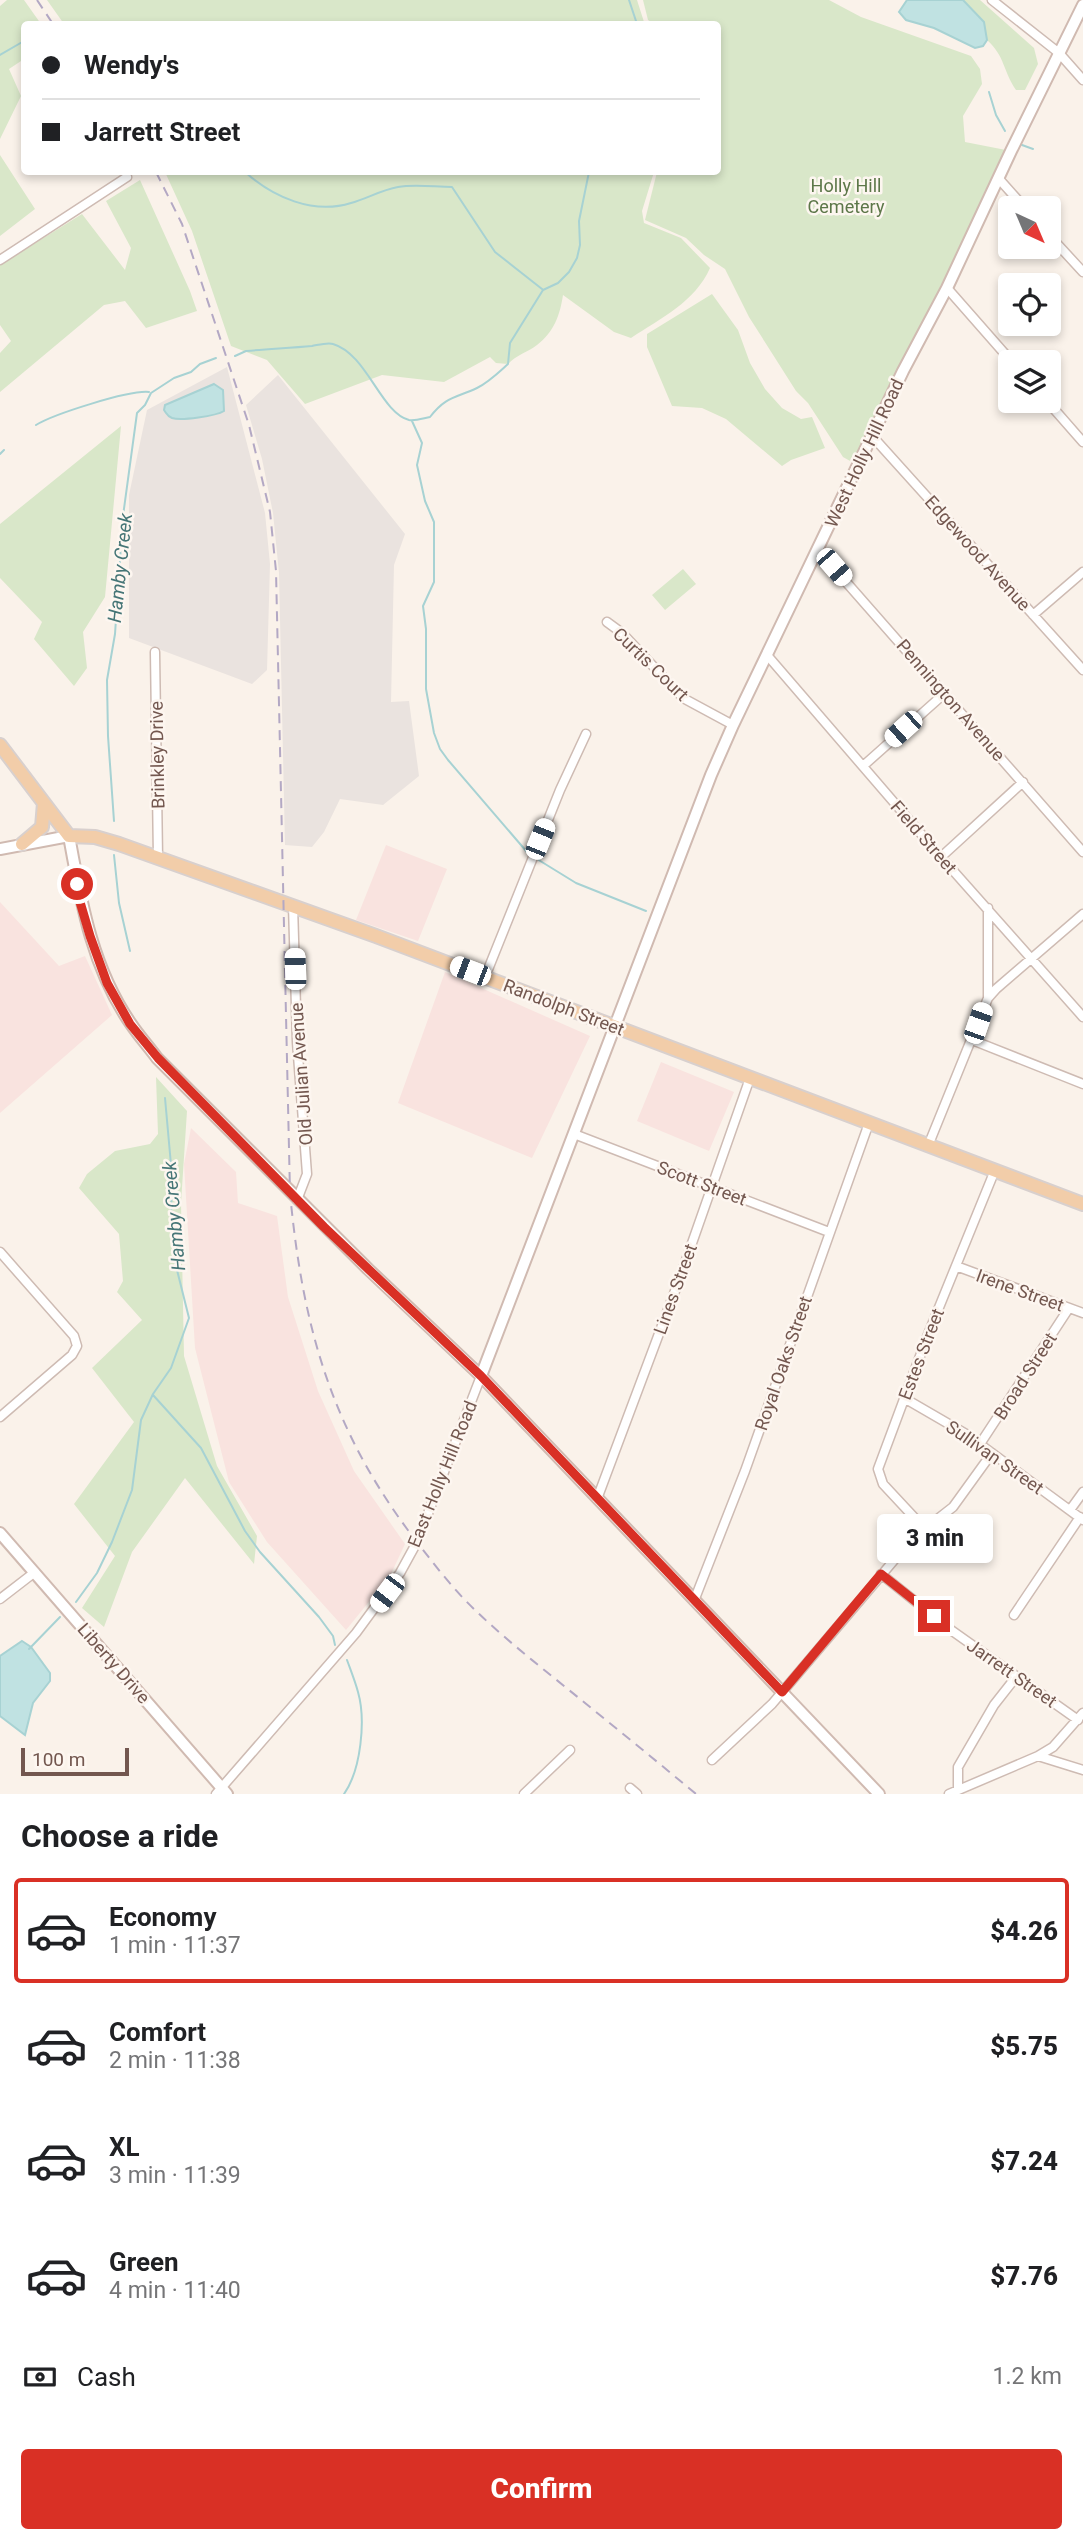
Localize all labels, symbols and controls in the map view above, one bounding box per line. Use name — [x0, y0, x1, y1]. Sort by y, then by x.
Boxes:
text: Wendy's — [84, 50, 179, 80]
text: Jarrett Street — [84, 117, 240, 147]
park label: Holly Hill Cemetery — [808, 175, 885, 217]
north arrow — [998, 196, 1060, 259]
map controls — [998, 196, 1061, 413]
button: locate — [998, 273, 1061, 336]
button: layers — [998, 350, 1061, 413]
street label: West Holly Hill Road — [820, 375, 908, 531]
street label: Edgewood Avenue — [921, 491, 1035, 615]
water label: Hamby Creek — [103, 511, 137, 624]
car — [813, 544, 856, 590]
street label: Curtis Court — [609, 623, 693, 705]
street label: Pennington Avenue — [892, 635, 1010, 765]
street label: Brinkley Drive — [146, 701, 168, 809]
car — [881, 707, 926, 751]
street label: Field Street — [886, 796, 962, 878]
car — [523, 816, 558, 862]
route start — [61, 868, 93, 900]
car — [284, 948, 307, 990]
car — [447, 954, 494, 988]
street label: Randolph Street — [501, 974, 627, 1040]
car — [962, 1000, 995, 1046]
street label: Old Julian Avenue — [286, 1002, 316, 1146]
street label: Scott Street — [654, 1156, 750, 1210]
water label: Hamby Creek — [158, 1160, 190, 1272]
street label: Lines Street — [649, 1241, 701, 1337]
street label: Irene Street — [973, 1264, 1067, 1316]
street label: Royal Oaks Street — [750, 1293, 816, 1433]
street label: Estes Street — [894, 1305, 948, 1403]
street label: Broad Street — [989, 1329, 1061, 1423]
street label: East Holly Hill Road — [403, 1398, 481, 1550]
street label: Sullivan Street — [942, 1416, 1048, 1498]
callout: 3 min — [876, 1514, 992, 1564]
text: 3 min — [906, 1525, 964, 1552]
car — [366, 1570, 409, 1616]
route end — [918, 1600, 950, 1632]
street label: Liberty Drive — [73, 1619, 155, 1707]
street label: Jarrett Street — [963, 1634, 1061, 1712]
scale bar — [21, 1745, 130, 1777]
text: 100 m — [32, 1748, 85, 1771]
text: Choose a ride — [21, 1817, 218, 1855]
icon: car — [25, 1899, 88, 1962]
text: Economy — [109, 1902, 216, 1932]
text: $4.26 — [990, 1916, 1058, 1946]
text: 1 min · 11:37 — [109, 1932, 241, 1959]
icon: car — [25, 2014, 88, 2077]
text: Comfort — [109, 2017, 206, 2047]
text: $5.75 — [990, 2031, 1058, 2061]
text: 2 min · 11:38 — [109, 2047, 241, 2074]
icon: car — [25, 2129, 88, 2192]
text: XL — [109, 2132, 140, 2162]
text: $7.24 — [990, 2146, 1058, 2176]
text: 3 min · 11:39 — [109, 2162, 241, 2189]
icon: car — [25, 2244, 88, 2307]
text: Green — [109, 2247, 179, 2277]
text: $7.76 — [990, 2261, 1058, 2291]
text: 4 min · 11:40 — [109, 2277, 241, 2304]
icon: cash — [21, 2358, 59, 2396]
text: Cash — [77, 2362, 136, 2392]
text: 1.2 km — [993, 2363, 1062, 2390]
button: Confirm — [21, 2449, 1062, 2529]

